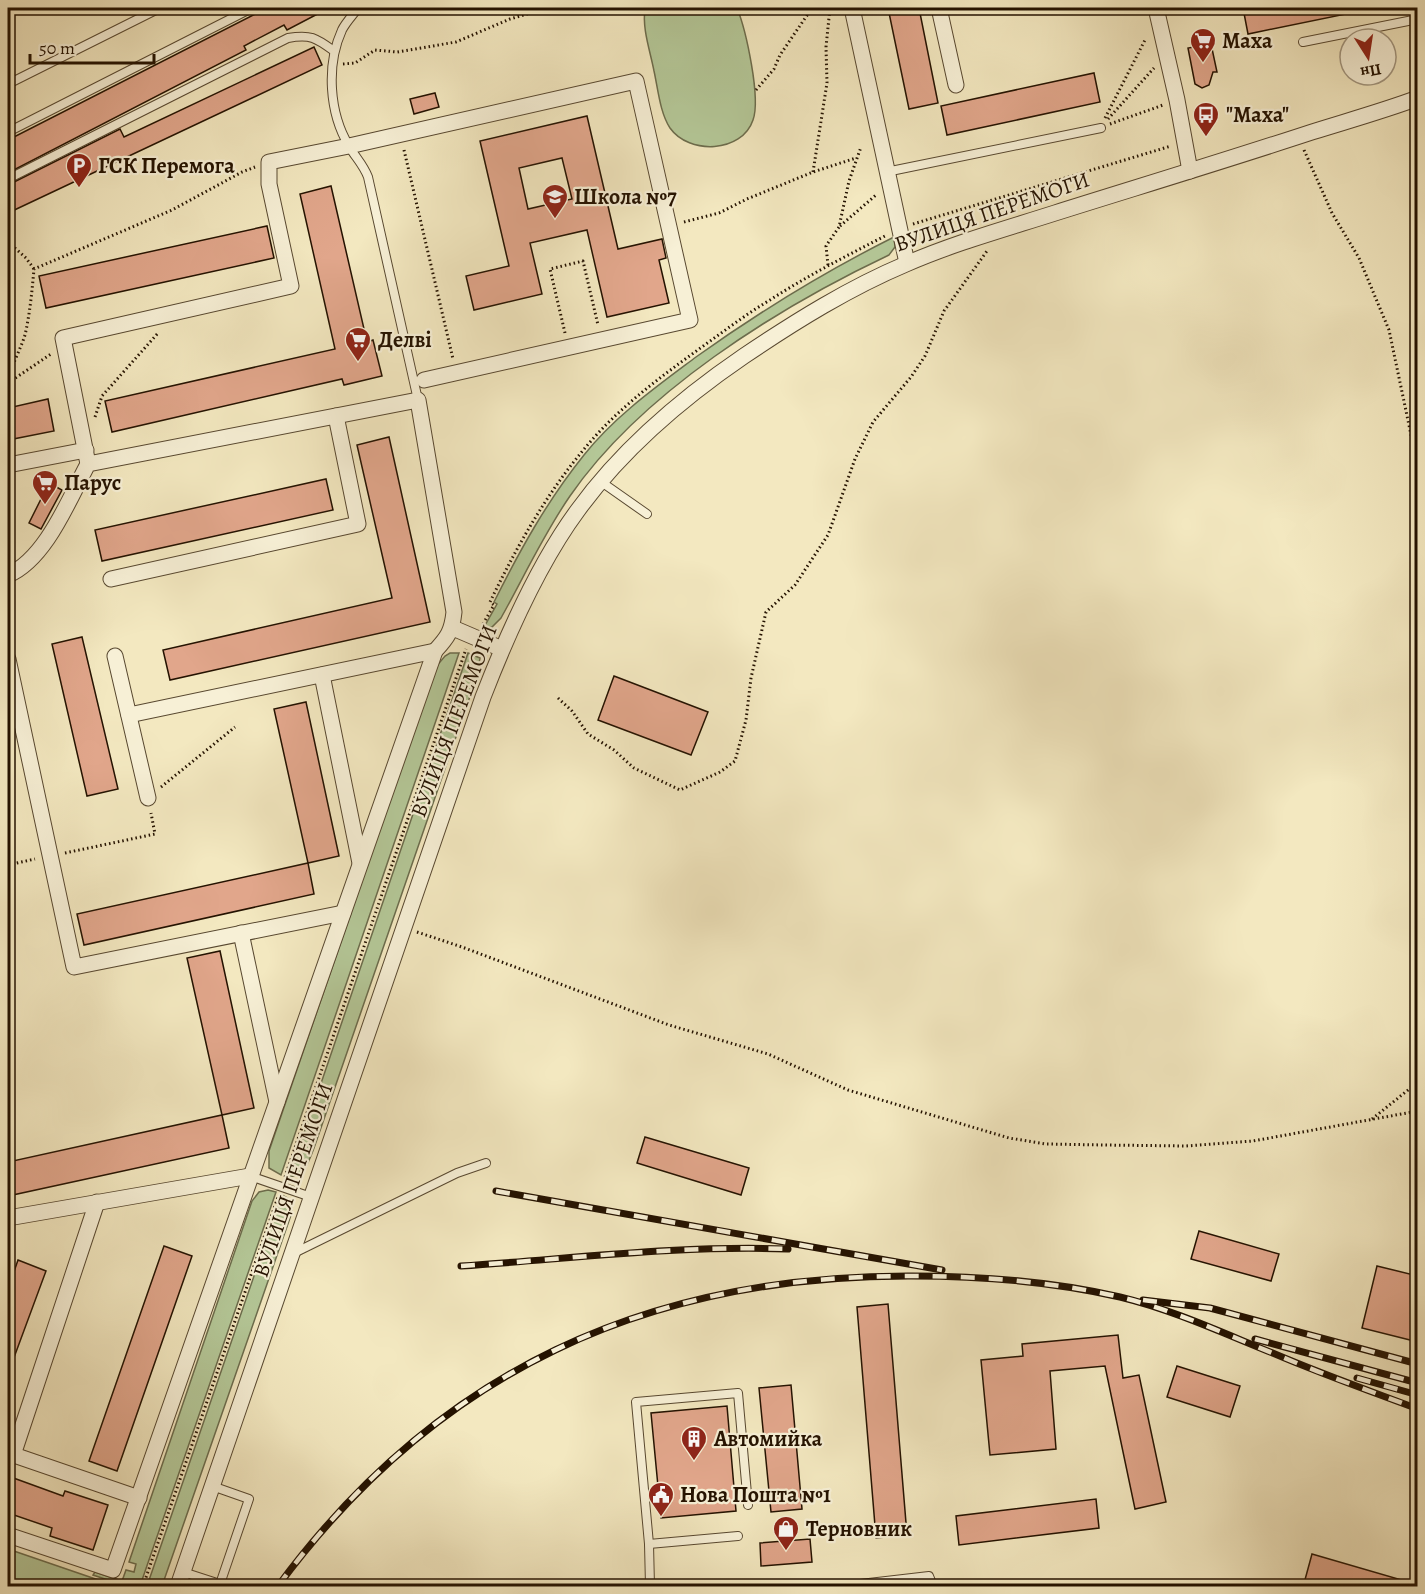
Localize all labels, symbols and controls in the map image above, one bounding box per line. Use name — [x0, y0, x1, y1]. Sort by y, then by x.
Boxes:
supermarket icon: Маха — [1188, 26, 1218, 64]
place label: Маха — [1222, 26, 1273, 56]
scale bar — [30, 27, 154, 65]
north arrow — [1338, 27, 1398, 87]
text: 50 m — [39, 36, 75, 60]
text: Пн — [1358, 58, 1383, 84]
bus stop icon: "Маха" — [1191, 100, 1221, 138]
place label: "Маха" — [1226, 100, 1289, 130]
parking icon: ГСК Перемога — [64, 151, 94, 189]
place label: ГСК Перемога — [98, 151, 235, 181]
street label: ВУЛИЦЯ ПЕРЕМОГИ — [891, 165, 1093, 259]
school or university icon: Школа №7 — [540, 182, 570, 220]
place label: Школа №7 — [574, 182, 677, 212]
supermarket icon: Делві — [343, 325, 373, 363]
place label: Делві — [378, 325, 432, 355]
supermarket icon: Парус — [30, 468, 60, 506]
place label: Парус — [64, 468, 121, 498]
street label: ВУЛИЦЯ ПЕРЕМОГИ — [403, 620, 505, 822]
street label: ВУЛИЦЯ ПЕРЕМОГИ — [246, 1079, 340, 1281]
building icon: Автомийка — [679, 1424, 709, 1462]
place label: Автомийка — [713, 1424, 823, 1454]
public building icon: Нова Пошта №1 — [646, 1480, 676, 1518]
place label: Нова Пошта №1 — [680, 1480, 831, 1510]
shop icon: Терновник — [771, 1514, 801, 1552]
place label: Терновник — [806, 1514, 912, 1544]

